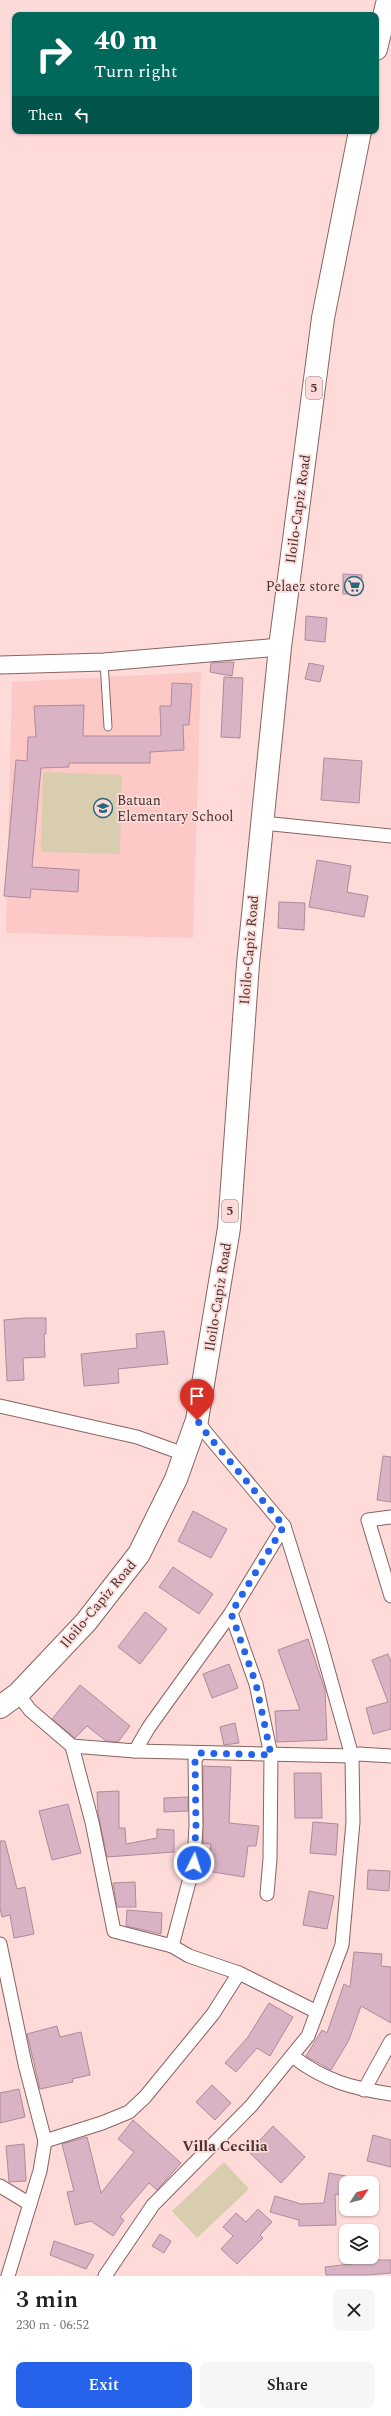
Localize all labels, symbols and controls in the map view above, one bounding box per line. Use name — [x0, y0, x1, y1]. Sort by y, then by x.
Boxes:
text: 40 m — [94, 19, 158, 62]
icon: right — [28, 28, 80, 80]
text: Turn right — [94, 58, 177, 85]
text: Then — [28, 104, 63, 127]
icon: left — [71, 104, 93, 126]
road number: 5 — [306, 377, 322, 399]
street label: Iloilo-Capiz Road — [280, 453, 316, 565]
supermarket icon: Pelaez store — [343, 575, 365, 597]
place label: Pelaez store — [266, 576, 340, 597]
place label: Batuan Elementary School — [117, 790, 233, 827]
school or university icon: Batuan Elementary School — [92, 797, 114, 819]
street label: Iloilo-Capiz Road — [234, 894, 264, 1006]
road number: 5 — [222, 1200, 238, 1222]
street label: Iloilo-Capiz Road — [199, 1241, 237, 1353]
pin — [180, 1379, 214, 1420]
icon: arrive — [186, 1385, 208, 1407]
street label: Iloilo-Capiz Road — [55, 1555, 141, 1653]
position arrow — [173, 1842, 215, 1884]
district label: Villa Cecilia — [182, 2135, 268, 2158]
north arrow — [339, 2176, 379, 2216]
map controls — [339, 2176, 379, 2264]
button: layers — [339, 2224, 379, 2264]
text: 3 min — [16, 2282, 78, 2318]
button: close — [333, 2289, 375, 2331]
text: 230 m · 06:52 — [16, 2315, 89, 2335]
button: Exit — [16, 2362, 192, 2408]
button: Share — [200, 2362, 375, 2408]

